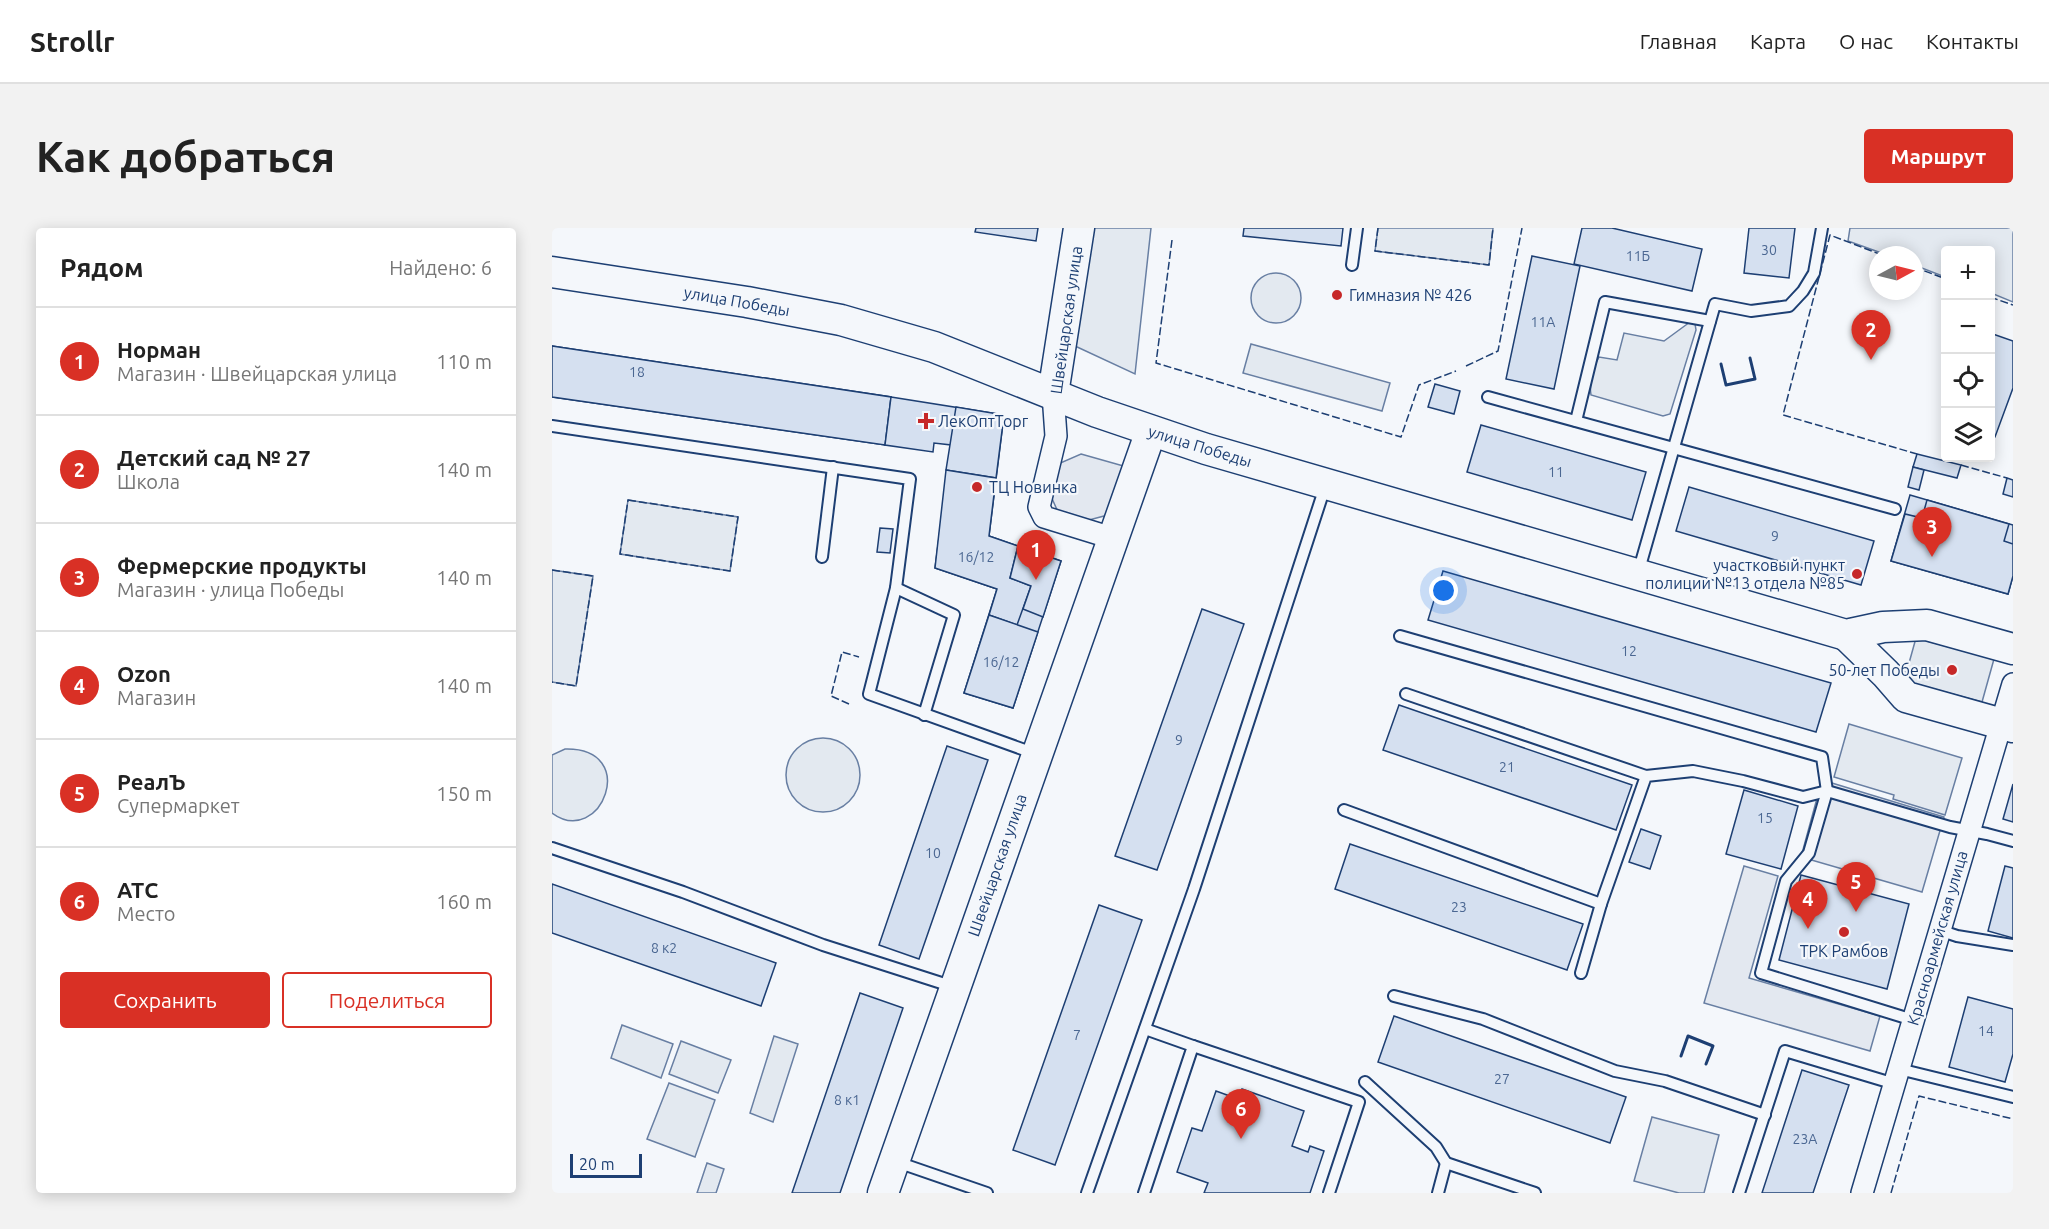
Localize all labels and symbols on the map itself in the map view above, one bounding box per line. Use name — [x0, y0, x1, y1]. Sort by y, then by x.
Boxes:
house number: 30 — [1761, 242, 1777, 258]
street label: Швейцарская улица — [1047, 245, 1085, 395]
north arrow — [1869, 246, 1923, 300]
house number: 11Б — [1626, 248, 1650, 264]
street label: улица Победы — [683, 283, 791, 319]
place label: Гимназия № 426 — [1349, 286, 1472, 304]
marker: Гимназия № 426 — [1330, 288, 1344, 302]
pin: 2 — [1852, 310, 1890, 360]
house number: 11А — [1531, 314, 1555, 330]
house number: 18 — [629, 364, 645, 380]
place label: ЛекОптТорг — [938, 412, 1029, 430]
marker: ЛекОптТорг — [919, 414, 933, 428]
street label: улица Победы — [1146, 422, 1254, 470]
house number: 11 — [1548, 464, 1564, 480]
place label: ТЦ Новинка — [989, 478, 1077, 496]
marker: ТЦ Новинка — [970, 480, 984, 494]
pin: 3 — [1912, 508, 1952, 557]
house number: 9 — [1771, 528, 1779, 544]
pin: 1 — [1016, 530, 1056, 580]
house number: 16/12 — [958, 549, 994, 565]
place label: участковый пункт полиции №13 отдела №85 — [1645, 556, 1845, 592]
marker: участковый пункт полиции №13 отдела №85 — [1850, 567, 1864, 581]
your location — [1429, 576, 1458, 605]
house number: 12 — [1621, 643, 1637, 659]
house number: 16/12 — [983, 654, 1019, 670]
place label: 50-лет Победы — [1828, 661, 1940, 679]
marker: 50-лет Победы — [1945, 663, 1959, 677]
house number: 9 — [1175, 732, 1183, 748]
house number: 21 — [1499, 759, 1515, 775]
street label: Швейцарская улица — [964, 791, 1030, 939]
house number: 15 — [1757, 810, 1773, 826]
house number: 10 — [925, 845, 941, 861]
street label: Красноармейская улица — [1903, 849, 1971, 1027]
pin: 5 — [1836, 862, 1876, 912]
pin: 4 — [1788, 880, 1828, 929]
house number: 23 — [1451, 899, 1467, 915]
marker: ТРК Рамбов — [1837, 925, 1851, 939]
house number: 8 к2 — [651, 940, 677, 956]
place label: ТРК Рамбов — [1800, 942, 1888, 960]
house number: 14 — [1978, 1023, 1994, 1039]
house number: 7 — [1073, 1027, 1081, 1043]
house number: 27 — [1494, 1071, 1510, 1087]
pin: 6 — [1222, 1090, 1260, 1139]
house number: 8 к1 — [834, 1092, 860, 1108]
house number: 23А — [1793, 1131, 1817, 1147]
scale bar — [570, 1151, 642, 1178]

